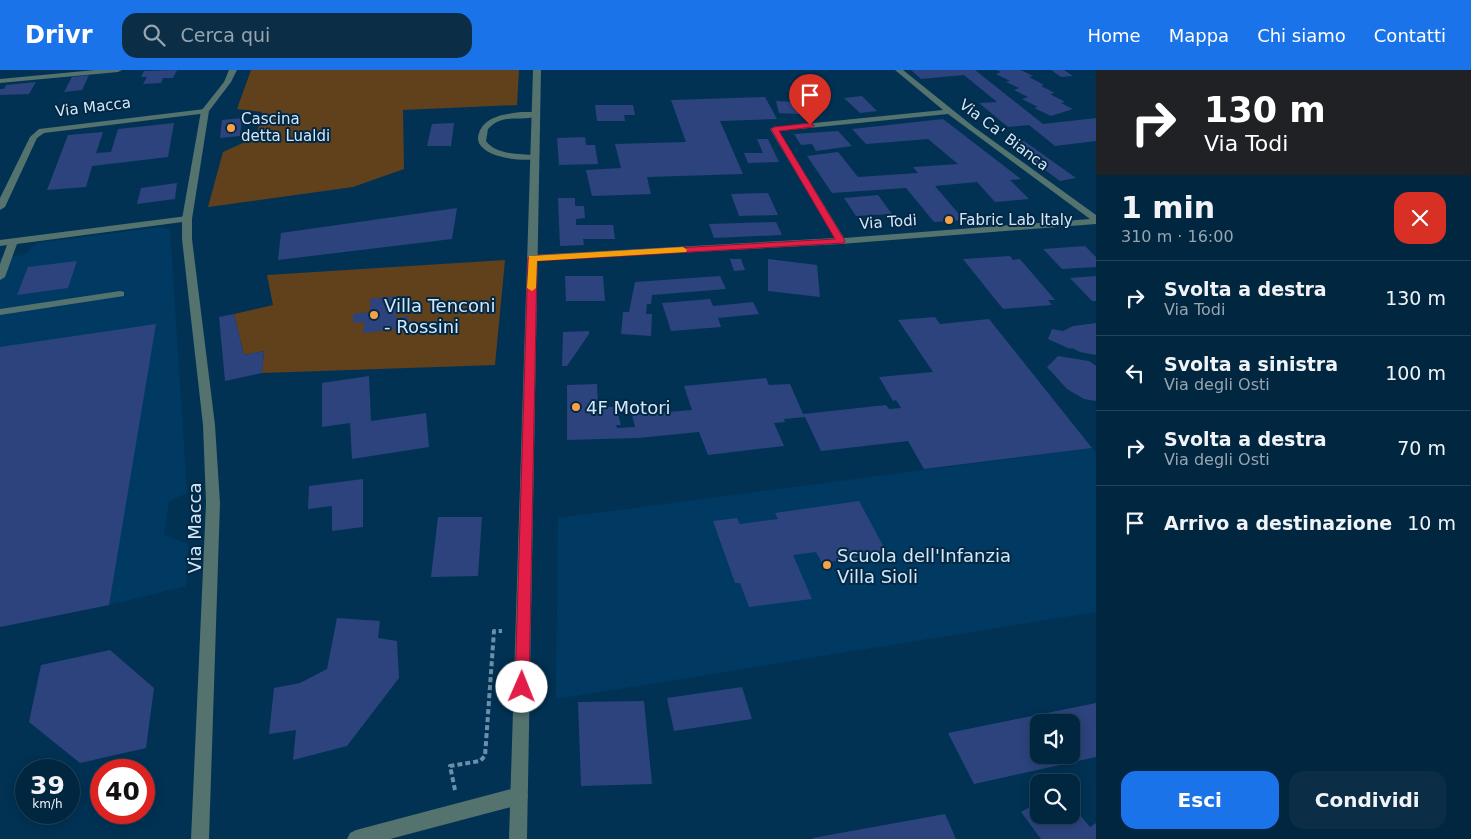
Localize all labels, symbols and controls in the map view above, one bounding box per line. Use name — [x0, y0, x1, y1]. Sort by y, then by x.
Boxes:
search box — [122, 13, 472, 58]
text: Drivr — [25, 21, 92, 49]
icon: search — [140, 21, 168, 49]
text: Cerca qui — [180, 24, 270, 46]
text: Home — [1088, 25, 1141, 46]
text: Mappa — [1169, 25, 1229, 46]
text: Chi siamo — [1257, 25, 1346, 46]
text: Contatti — [1374, 25, 1446, 46]
pin — [789, 74, 831, 125]
icon: arrive — [796, 81, 824, 109]
icon: right — [1121, 90, 1186, 155]
text: 130 m — [1204, 90, 1326, 130]
street label: Via Macca — [54, 93, 132, 121]
street label: Via Ca' Bianca — [956, 96, 1052, 174]
place label: Cascina detta Lualdi — [241, 110, 330, 145]
marker: Cascina detta Lualdi — [225, 122, 237, 134]
text: Via Todi — [1204, 131, 1288, 156]
text: 1 min — [1121, 190, 1215, 225]
button: close — [1394, 192, 1446, 244]
street label: Via Todi — [859, 211, 917, 233]
place label: Fabric Lab Italy — [959, 211, 1073, 229]
marker: Fabric Lab Italy — [943, 214, 955, 226]
text: 310 m · 16:00 — [1121, 227, 1234, 246]
text: Svolta a destra — [1164, 278, 1327, 300]
icon: right — [1121, 284, 1149, 312]
text: 130 m — [1385, 287, 1446, 309]
place label: Villa Tenconi - Rossini — [384, 295, 495, 337]
text: Via Todi — [1164, 300, 1225, 319]
marker: Villa Tenconi - Rossini — [368, 309, 380, 321]
text: Svolta a sinistra — [1164, 353, 1338, 375]
icon: left — [1121, 359, 1149, 387]
text: 100 m — [1385, 362, 1446, 384]
text: Via degli Osti — [1164, 375, 1270, 394]
place label: 4F Motori — [586, 397, 671, 418]
marker: 4F Motori — [570, 401, 582, 413]
text: Svolta a destra — [1164, 428, 1327, 450]
icon: right — [1121, 434, 1149, 462]
text: 70 m — [1397, 437, 1446, 459]
text: Via degli Osti — [1164, 450, 1270, 469]
street label: Via Macca — [184, 482, 205, 574]
icon: arrive — [1121, 509, 1149, 537]
text: Arrivo a destinazione — [1164, 512, 1392, 534]
text: 10 m — [1407, 512, 1456, 534]
place label: Scuola dell'Infanzia Villa Sioli — [837, 545, 1011, 587]
marker: Scuola dell'Infanzia Villa Sioli — [821, 559, 833, 571]
position arrow — [495, 660, 547, 712]
map controls — [1030, 714, 1080, 824]
button: sound — [1030, 714, 1080, 764]
speed limit sign: 40 — [90, 759, 155, 824]
text: 39 — [30, 771, 65, 800]
button: Esci — [1121, 771, 1279, 829]
button: Condividi — [1289, 771, 1446, 829]
button: search — [1030, 774, 1080, 824]
text: km/h — [32, 797, 63, 811]

